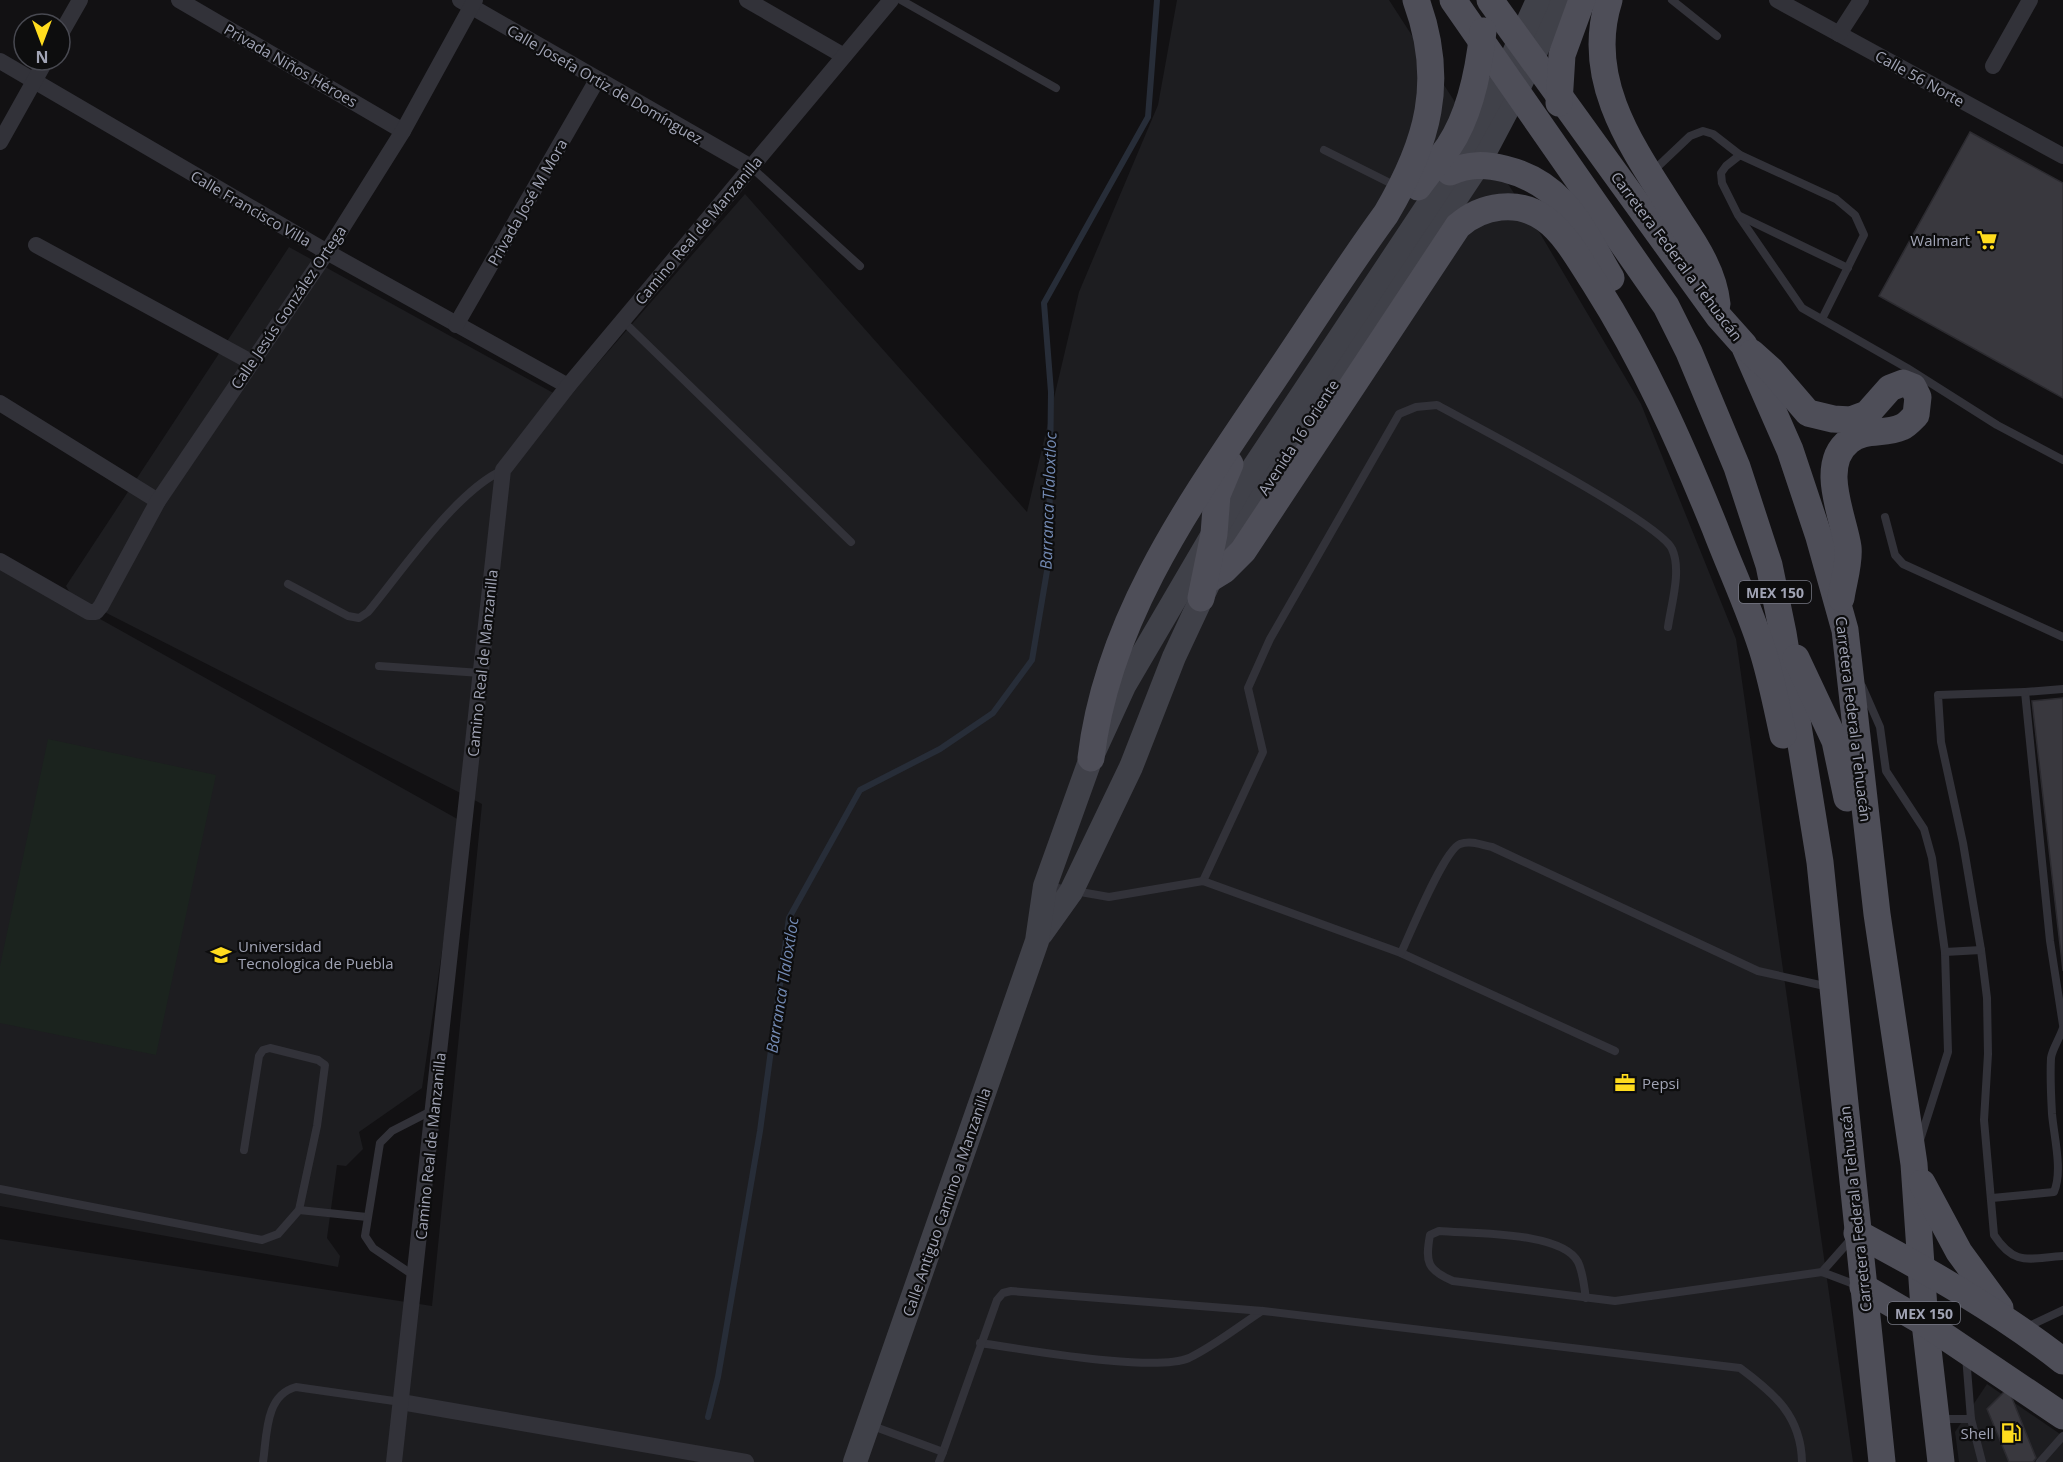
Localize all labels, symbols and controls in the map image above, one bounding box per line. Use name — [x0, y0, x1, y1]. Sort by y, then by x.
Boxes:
north arrow — [12, 12, 72, 72]
street label: Privada Niños Héroes — [221, 19, 361, 111]
street label: Calle Josefa Ortiz de Domínguez — [504, 20, 706, 148]
street label: Calle 56 Norte — [1872, 45, 1968, 111]
text: N — [35, 46, 49, 68]
street label: Privada José M Mora — [483, 135, 571, 269]
street label: Camino Real de Manzanilla — [630, 152, 766, 308]
street label: Calle Francisco Villa — [187, 165, 315, 251]
street label: Carretera Federal a Tehuacán — [1607, 167, 1747, 345]
street label: Calle Jesús González Ortega — [226, 221, 350, 393]
supermarket icon: Walmart — [1975, 228, 1999, 252]
place label: Walmart — [1910, 230, 1970, 250]
street label: Avenida 16 Oriente — [1253, 375, 1343, 499]
water label: Barranca Tlaloxtloc — [1035, 431, 1061, 570]
street label: Camino Real de Manzanilla — [462, 568, 502, 758]
road number: MEX 150 — [1739, 581, 1811, 603]
street label: Carretera Federal a Tehuacán — [1831, 615, 1877, 823]
water label: Barranca Tlaloxtloc — [760, 915, 804, 1055]
place label: Universidad Tecnologica de Puebla — [238, 936, 394, 973]
school or university icon: Universidad Tecnologica de Puebla — [209, 943, 233, 967]
street label: Camino Real de Manzanilla — [410, 1051, 450, 1241]
office icon: Pepsi — [1613, 1071, 1637, 1095]
place label: Pepsi — [1642, 1073, 1680, 1093]
street label: Calle Antiguo Camino a Manzanilla — [897, 1085, 995, 1319]
street label: Carretera Federal a Tehuacán — [1834, 1105, 1876, 1313]
road number: MEX 150 — [1888, 1302, 1960, 1324]
fuel station icon: Shell — [1999, 1421, 2023, 1445]
place label: Shell — [1961, 1423, 1994, 1443]

